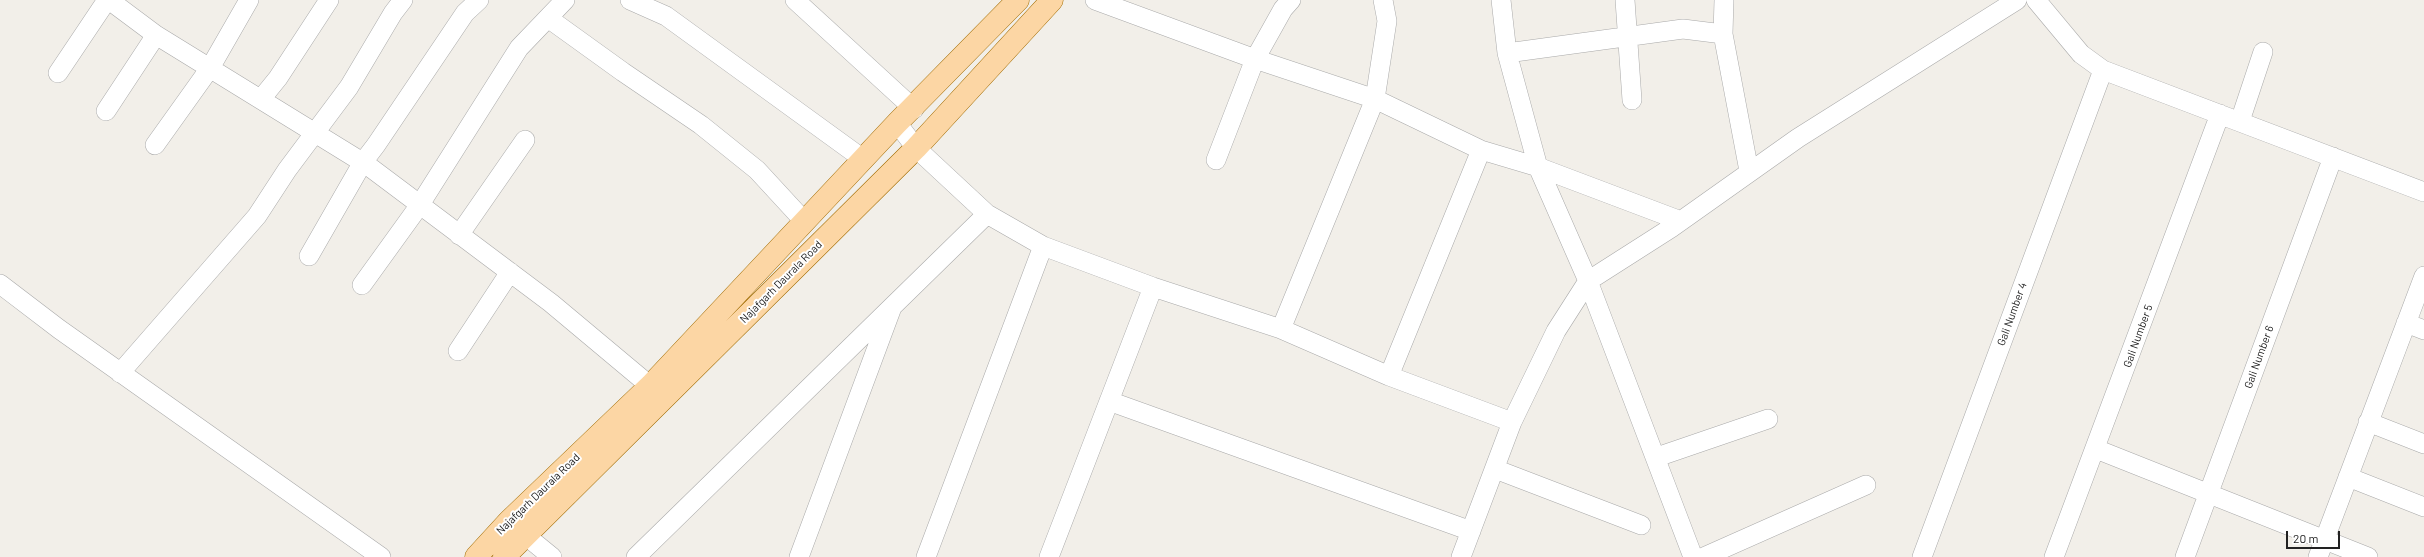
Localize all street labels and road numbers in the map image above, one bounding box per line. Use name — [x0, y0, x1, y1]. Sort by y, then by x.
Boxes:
street label: Najafgarh Daurala Road — [737, 238, 825, 326]
street label: Gali Number 4 — [1994, 281, 2030, 347]
street label: Gali Number 5 — [2121, 303, 2155, 369]
street label: Gali Number 6 — [2242, 324, 2276, 390]
street label: Najafgarh Daurala Road — [494, 451, 582, 537]

